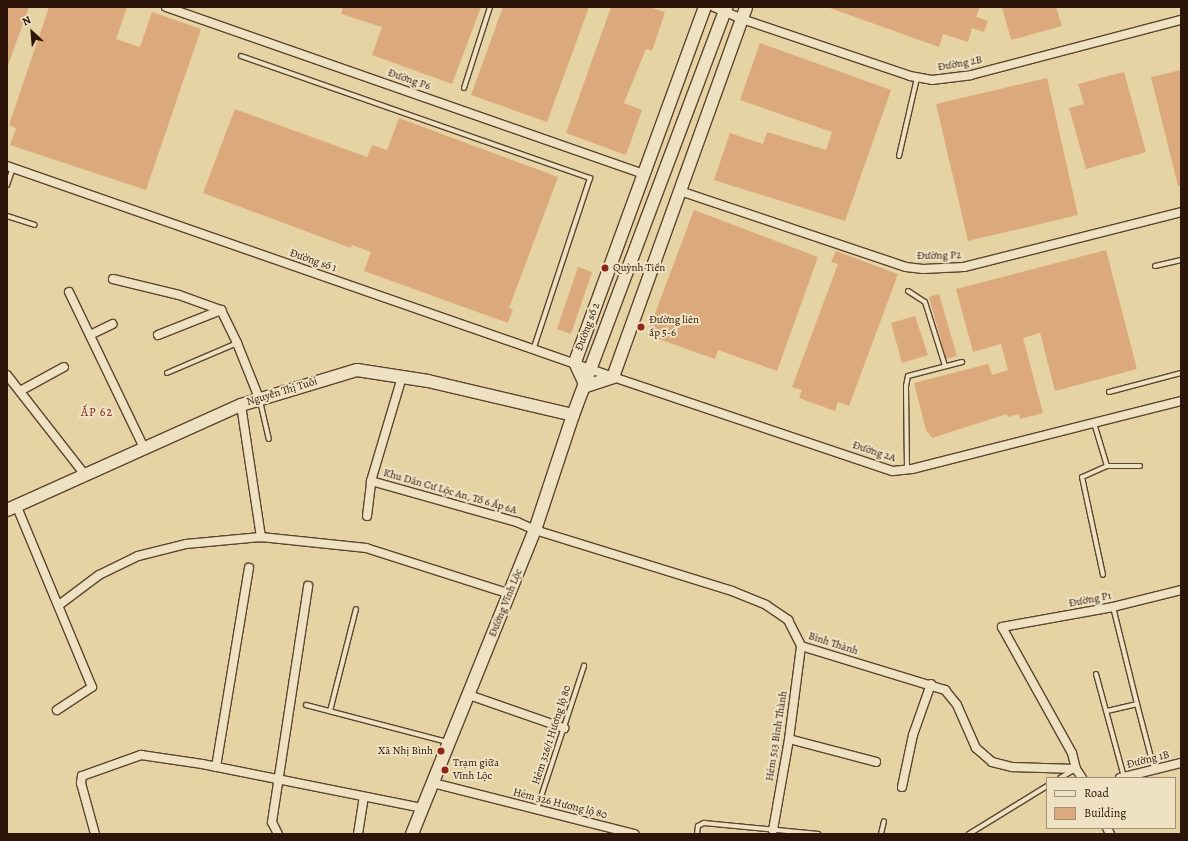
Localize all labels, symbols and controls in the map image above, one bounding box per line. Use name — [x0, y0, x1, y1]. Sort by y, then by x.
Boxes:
north arrow — [12, 12, 52, 52]
text: N — [20, 12, 33, 29]
street label: Đường 2B — [937, 54, 983, 74]
street label: Đường P6 — [386, 67, 432, 93]
street label: Đường số 1 — [288, 247, 338, 275]
street label: Đường P2 — [917, 249, 961, 263]
place label: Quỳnh Tiến — [613, 261, 665, 275]
marker: Quỳnh Tiến — [600, 263, 610, 273]
street label: Đường số 2 — [573, 301, 603, 353]
place label: Đường liên ấp 5-6 — [649, 314, 699, 340]
marker: Đường liên ấp 5-6 — [636, 322, 646, 332]
street label: Nguyễn Thị Tuôi — [245, 375, 319, 409]
district label: ẤP 62 — [81, 406, 113, 420]
street label: Đường 2A — [851, 439, 897, 465]
street label: Khu Dân Cư Lộc An, Tổ 6 Ấp 6A — [382, 467, 518, 517]
street label: Đường Vĩnh Lộc — [486, 567, 526, 639]
street label: Đường P1 — [1068, 589, 1112, 611]
street label: Bình Thành — [806, 630, 860, 658]
street label: Hẻm 326/1 Hương lộ 80 — [530, 683, 574, 787]
street label: Hẻm 513 Bình Thành — [763, 690, 791, 782]
place label: Xã Nhị Bình — [378, 744, 433, 758]
marker: Xã Nhị Bình — [436, 746, 446, 756]
street label: Đường 1B — [1125, 748, 1171, 772]
place label: Trạm giữa Vĩnh Lộc — [453, 757, 499, 783]
marker: Trạm giữa Vĩnh Lộc — [440, 765, 450, 775]
legend — [1046, 777, 1176, 829]
text: Road — [1084, 785, 1109, 801]
street label: Hẻm 326 Hương lộ 80 — [511, 786, 609, 822]
text: Building — [1084, 805, 1126, 821]

